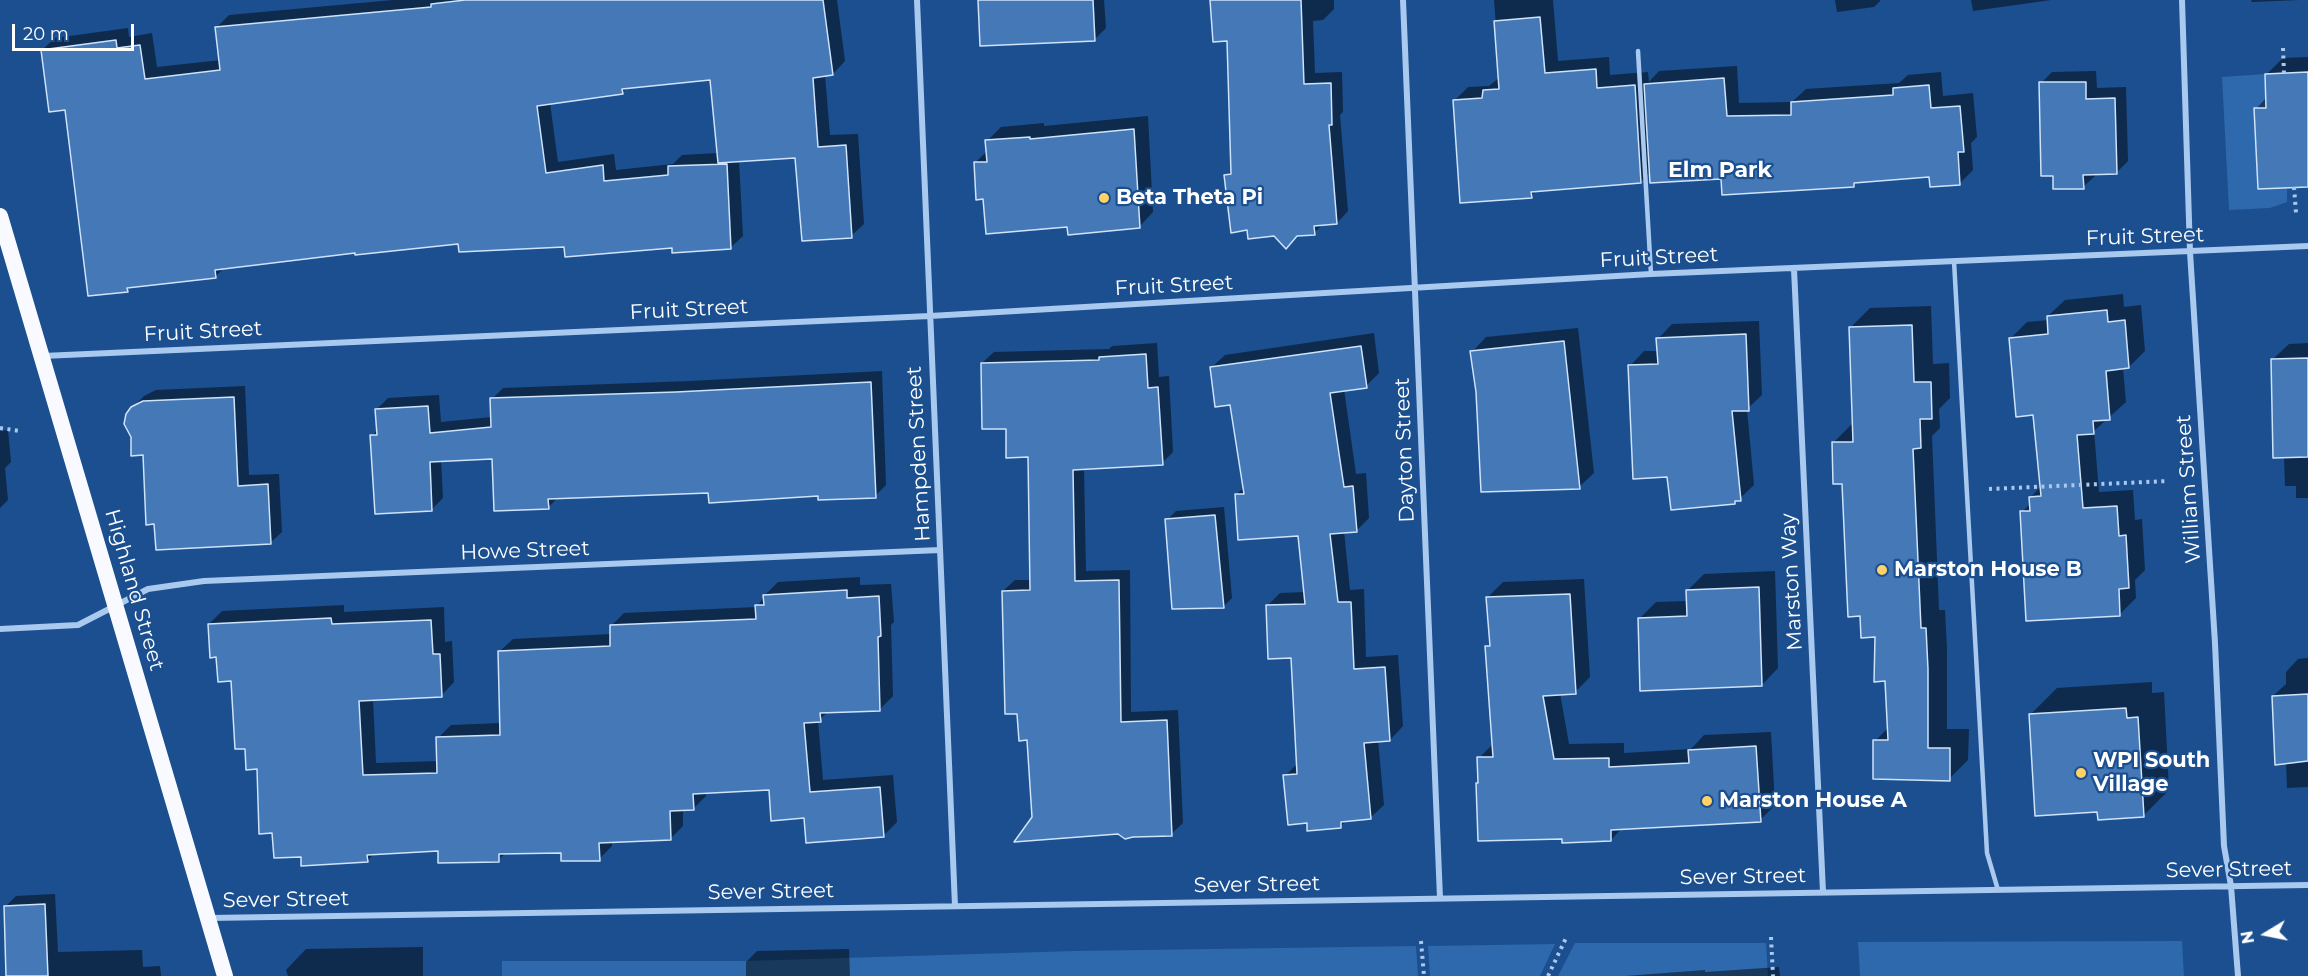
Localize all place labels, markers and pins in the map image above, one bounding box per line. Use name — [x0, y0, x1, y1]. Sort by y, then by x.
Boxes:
place label: Beta Theta Pi — [1116, 185, 1263, 211]
marker: Beta Theta Pi — [1097, 191, 1111, 205]
place label: Marston House B — [1894, 557, 2082, 583]
marker: Marston House B — [1875, 563, 1889, 577]
place label: WPI South Village — [2093, 748, 2210, 798]
marker: WPI South Village — [2074, 766, 2088, 780]
place label: Marston House A — [1719, 788, 1907, 814]
marker: Marston House A — [1700, 794, 1714, 808]

